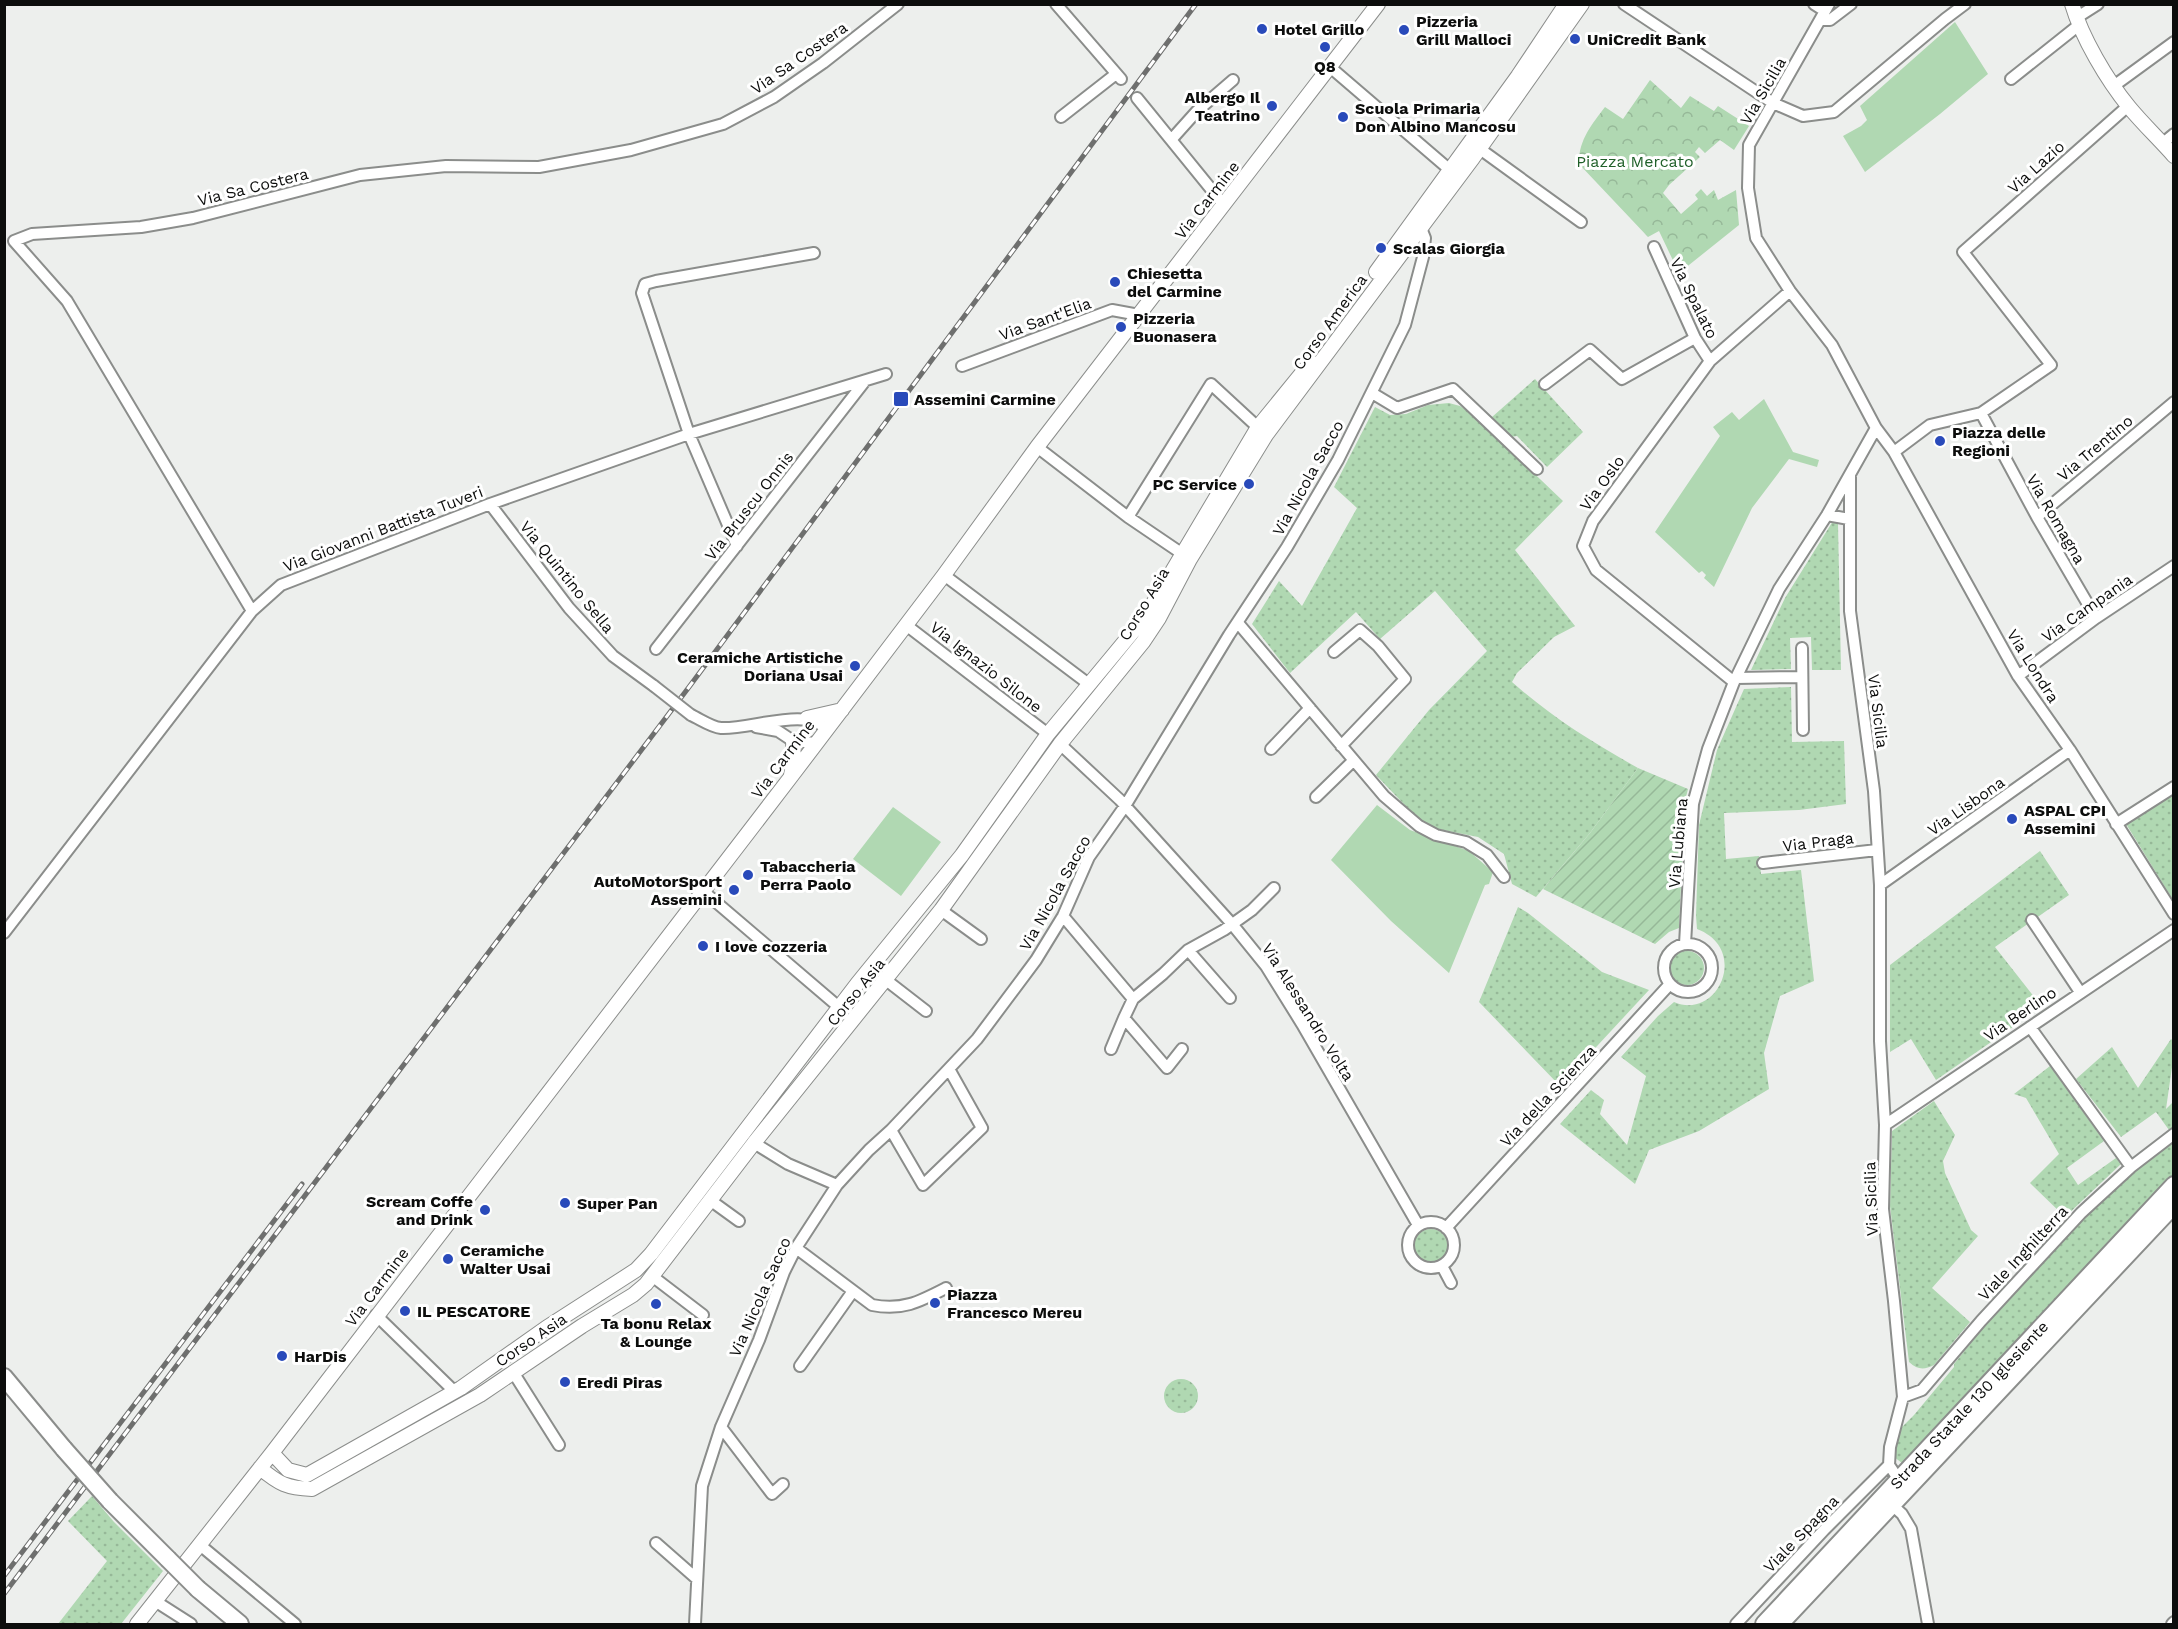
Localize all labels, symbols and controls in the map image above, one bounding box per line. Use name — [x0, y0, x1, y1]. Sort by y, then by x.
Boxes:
place label: Pizzeria Grill Malloci — [1416, 12, 1511, 49]
street label: Via Sa Costera — [747, 18, 851, 98]
place label: Hotel Grillo — [1274, 20, 1365, 39]
marker: Hotel Grillo — [1255, 22, 1269, 36]
marker: Pizzeria Grill Malloci — [1397, 23, 1411, 37]
place label: UniCredit Bank — [1587, 30, 1706, 49]
marker: UniCredit Bank — [1568, 32, 1582, 46]
marker: Q8 — [1318, 40, 1332, 54]
street label: Via Sicilia — [1736, 54, 1790, 128]
place label: Q8 — [1314, 57, 1336, 76]
place label: Albergo Il Teatrino — [1185, 88, 1261, 125]
marker: Albergo Il Teatrino — [1265, 99, 1279, 113]
place label: Scuola Primaria Don Albino Mancosu — [1355, 99, 1516, 136]
marker: Scuola Primaria Don Albino Mancosu — [1336, 110, 1350, 124]
street label: Via Lazio — [2004, 137, 2068, 197]
park label: Piazza Mercato — [1576, 152, 1694, 171]
street label: Via Carmine — [1171, 157, 1243, 243]
street label: Via Sa Costera — [196, 164, 310, 210]
place label: Scalas Giorgia — [1393, 239, 1506, 258]
marker: Scalas Giorgia — [1374, 241, 1388, 255]
street label: Via Spalato — [1666, 254, 1722, 342]
place label: Chiesetta del Carmine — [1127, 264, 1222, 301]
street label: Corso America — [1289, 271, 1371, 373]
marker: Chiesetta del Carmine — [1108, 275, 1122, 289]
street label: Via Sant'Elia — [996, 294, 1094, 344]
place label: Pizzeria Buonasera — [1133, 309, 1217, 346]
marker: Pizzeria Buonasera — [1114, 320, 1128, 334]
marker: Assemini Carmine — [892, 390, 910, 408]
place label: Assemini Carmine — [914, 390, 1056, 409]
street label: Via Trentino — [2053, 411, 2137, 485]
street label: Via Nicola Sacco — [1268, 417, 1348, 539]
place label: Piazza delle Regioni — [1952, 423, 2046, 460]
marker: Piazza delle Regioni — [1933, 434, 1947, 448]
street label: Via Bruscu Onnis — [701, 448, 797, 564]
street label: Via Oslo — [1576, 452, 1628, 514]
street label: Via Romagna — [2023, 471, 2089, 567]
place label: PC Service — [1152, 475, 1237, 494]
marker: PC Service — [1242, 477, 1256, 491]
street label: Via Giovanni Battista Tuveri — [280, 482, 486, 576]
street label: Via Quintino Sella — [516, 517, 618, 637]
street label: Corso Asia — [1115, 564, 1173, 644]
street label: Via Campania — [2038, 570, 2136, 646]
street label: Via Ignazio Silone — [926, 617, 1046, 717]
street label: Via Londra — [2003, 626, 2063, 706]
place label: Ceramiche Artistiche Doriana Usai — [677, 648, 843, 685]
marker: Ceramiche Artistiche Doriana Usai — [848, 659, 862, 673]
street label: Via Sicilia — [1864, 673, 1892, 749]
street label: Via Carmine — [747, 716, 819, 802]
street label: Via Lisbona — [1924, 773, 2008, 839]
street label: Via Lubiana — [1665, 797, 1691, 889]
place label: ASPAL CPI Assemini — [2024, 801, 2106, 838]
marker: ASPAL CPI Assemini — [2005, 812, 2019, 826]
street label: Via Praga — [1781, 828, 1855, 856]
street label: Via Nicola Sacco — [1015, 832, 1095, 954]
place label: Tabaccheria Perra Paolo — [760, 857, 856, 894]
marker: Tabaccheria Perra Paolo — [741, 868, 755, 882]
place label: AutoMotorSport Assemini — [594, 872, 722, 909]
marker: AutoMotorSport Assemini — [727, 883, 741, 897]
place label: I love cozzeria — [715, 937, 828, 956]
marker: I love cozzeria — [696, 939, 710, 953]
street label: Via Alessandro Volta — [1258, 940, 1358, 1084]
street label: Corso Asia — [823, 954, 889, 1030]
street label: Via Berlino — [1980, 983, 2060, 1045]
street label: Via della Scienza — [1496, 1041, 1600, 1151]
street label: Via Sicilia — [1860, 1161, 1882, 1237]
place label: Scream Coffe and Drink — [366, 1192, 473, 1229]
place label: Super Pan — [577, 1194, 658, 1213]
marker: Super Pan — [558, 1196, 572, 1210]
street label: Viale Inghilterra — [1974, 1202, 2072, 1304]
marker: Scream Coffe and Drink — [478, 1203, 492, 1217]
street label: Via Nicola Sacco — [725, 1234, 795, 1360]
place label: Ceramiche Walter Usai — [460, 1241, 551, 1278]
street label: Via Carmine — [341, 1244, 413, 1330]
marker: Ceramiche Walter Usai — [441, 1252, 455, 1266]
place label: Piazza Francesco Mereu — [947, 1285, 1082, 1322]
marker: Piazza Francesco Mereu — [928, 1296, 942, 1310]
marker: Ta bonu Relax & Lounge — [649, 1297, 663, 1311]
place label: IL PESCATORE — [417, 1302, 530, 1321]
marker: IL PESCATORE — [398, 1304, 412, 1318]
street label: Corso Asia — [492, 1309, 570, 1371]
place label: Ta bonu Relax & Lounge — [601, 1314, 712, 1351]
street label: Strada Statale 130 Iglesiente — [1886, 1317, 2052, 1493]
place label: HarDis — [294, 1347, 347, 1366]
marker: HarDis — [275, 1349, 289, 1363]
place label: Eredi Piras — [577, 1373, 663, 1392]
marker: Eredi Piras — [558, 1375, 572, 1389]
street label: Viale Spagna — [1759, 1491, 1843, 1577]

